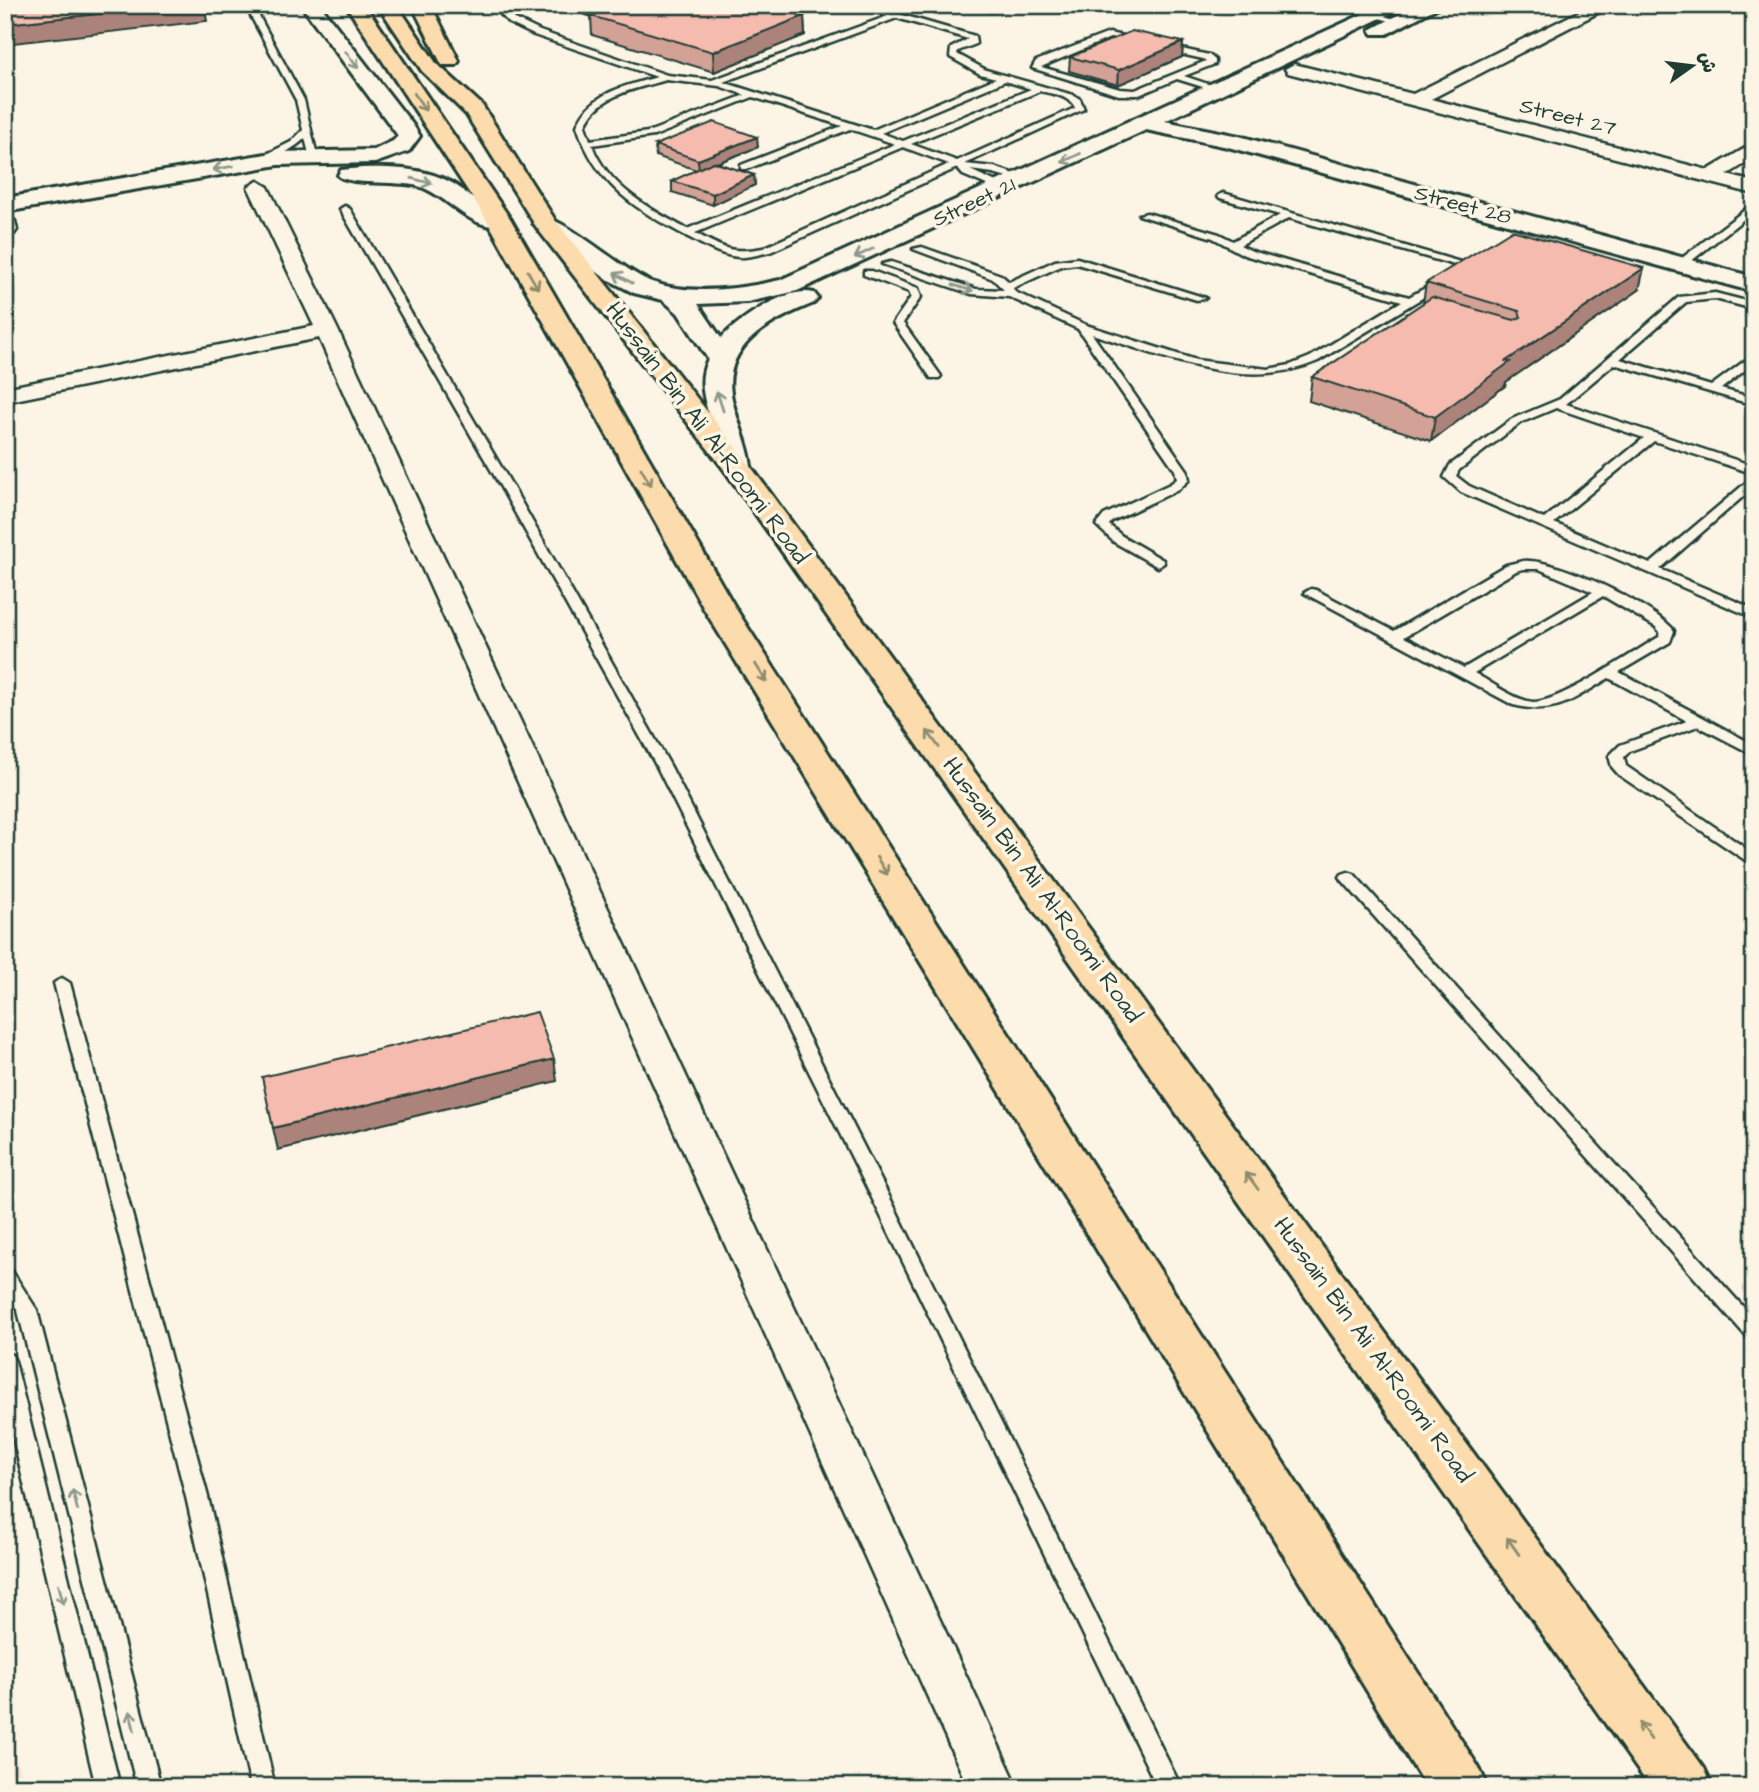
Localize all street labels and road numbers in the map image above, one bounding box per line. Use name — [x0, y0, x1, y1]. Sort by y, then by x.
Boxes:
street label: Street 27 — [1517, 91, 1619, 143]
street label: Street 21 — [928, 170, 1020, 234]
street label: Street 28 — [1412, 178, 1515, 232]
street label: Hussain Bin Ali Al-Roomi Road — [597, 295, 817, 571]
street label: Hussain Bin Ali Al-Roomi Road — [934, 750, 1150, 1030]
street label: Hussain Bin Ali Al-Roomi Road — [1265, 1210, 1481, 1490]

